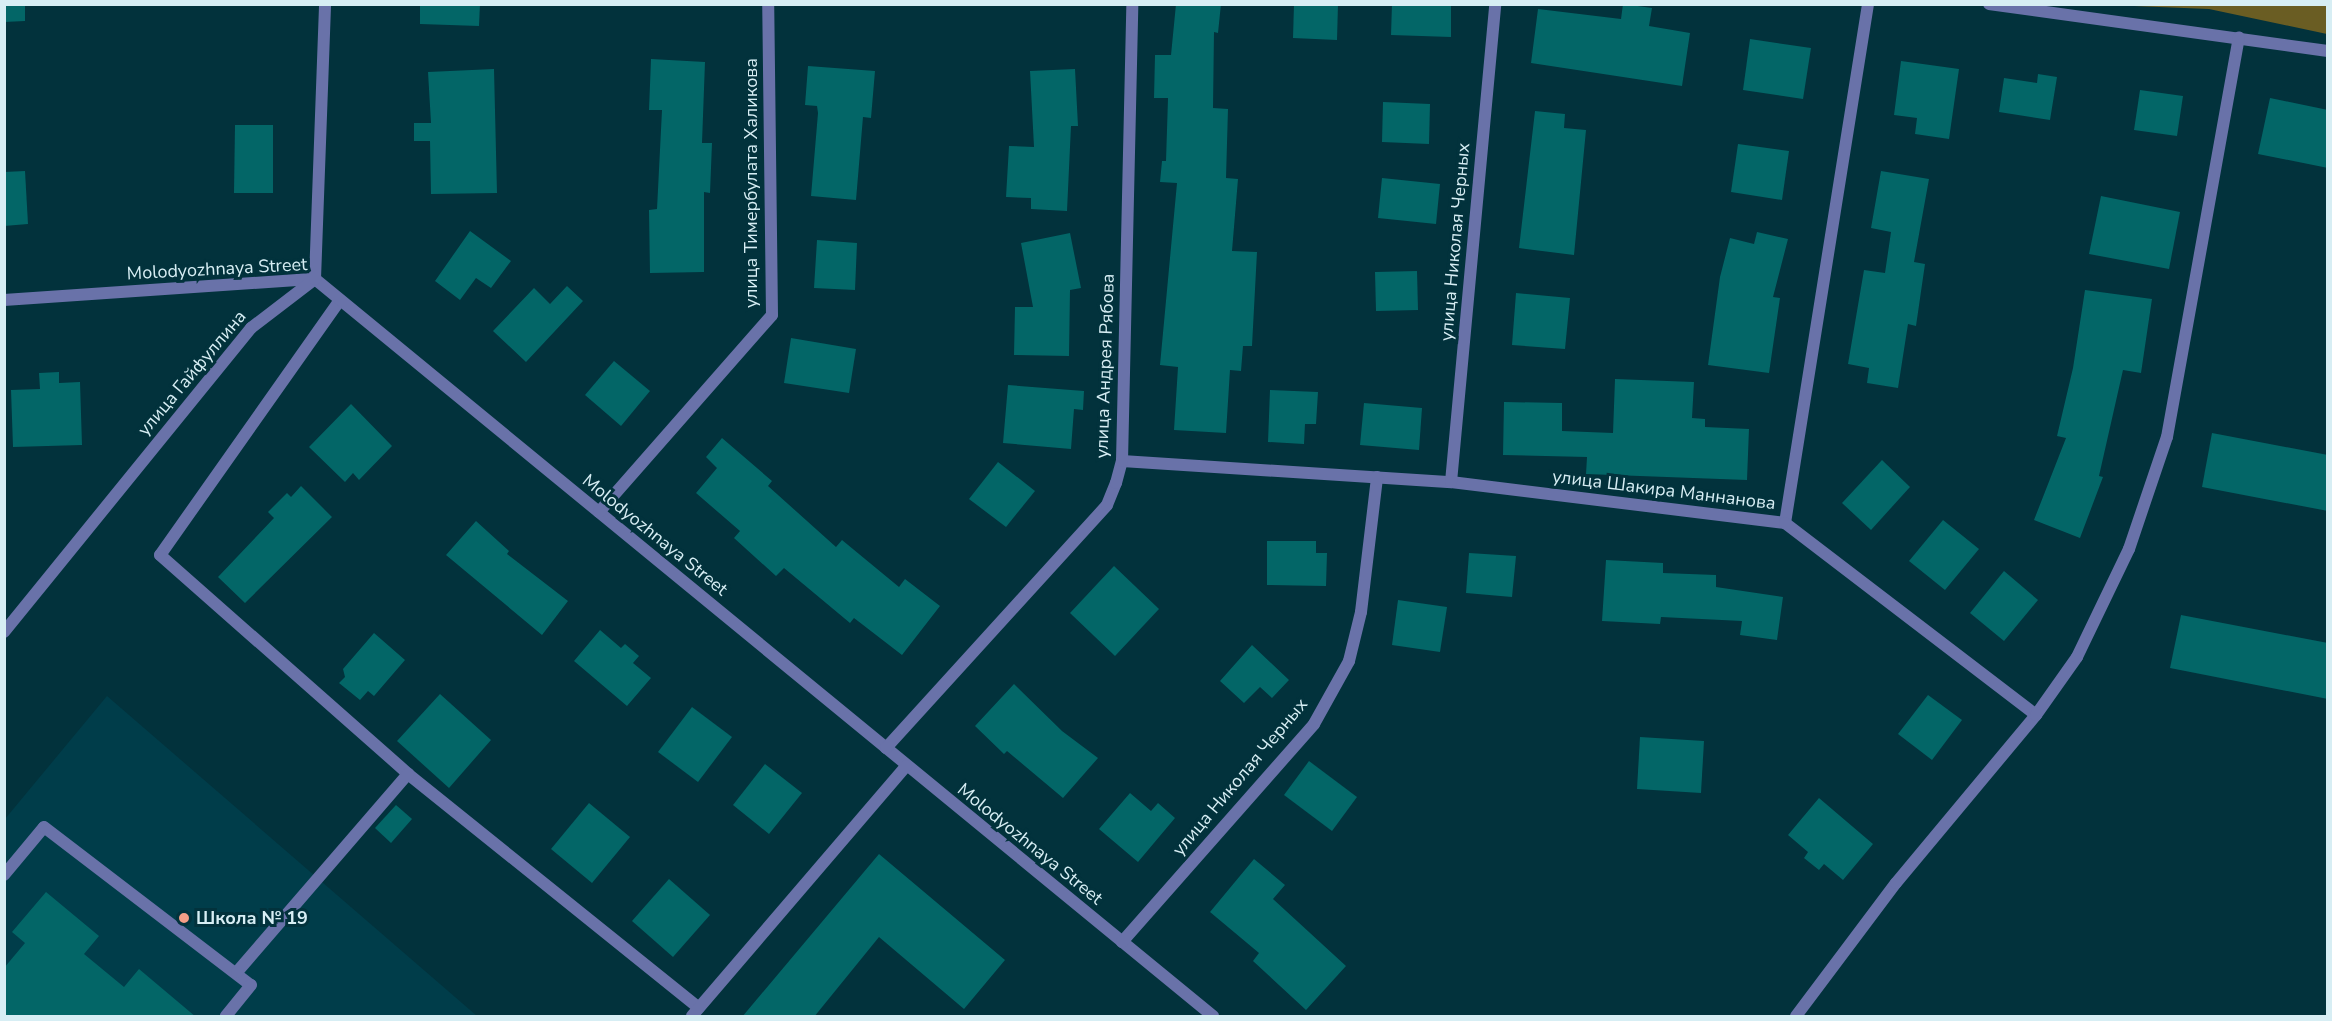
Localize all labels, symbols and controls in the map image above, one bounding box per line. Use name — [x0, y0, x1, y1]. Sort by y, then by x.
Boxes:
street label: улица Тимербулата Халикова — [740, 58, 762, 308]
street label: улица Николая Черных — [1436, 142, 1474, 342]
street label: Molodyozhnaya Street — [126, 253, 308, 285]
street label: улица Андрея Рябова — [1091, 273, 1119, 459]
street label: улица Гайфуллина — [133, 306, 251, 440]
street label: улица Шакира Маннанова — [1551, 466, 1777, 514]
street label: Molodyozhnaya Street — [578, 470, 732, 600]
street label: улица Николая Черных — [1168, 694, 1312, 860]
street label: Molodyozhnaya Street — [953, 779, 1107, 909]
place label: Школа № 19 — [196, 907, 308, 929]
marker: Школа № 19 — [177, 911, 191, 925]

